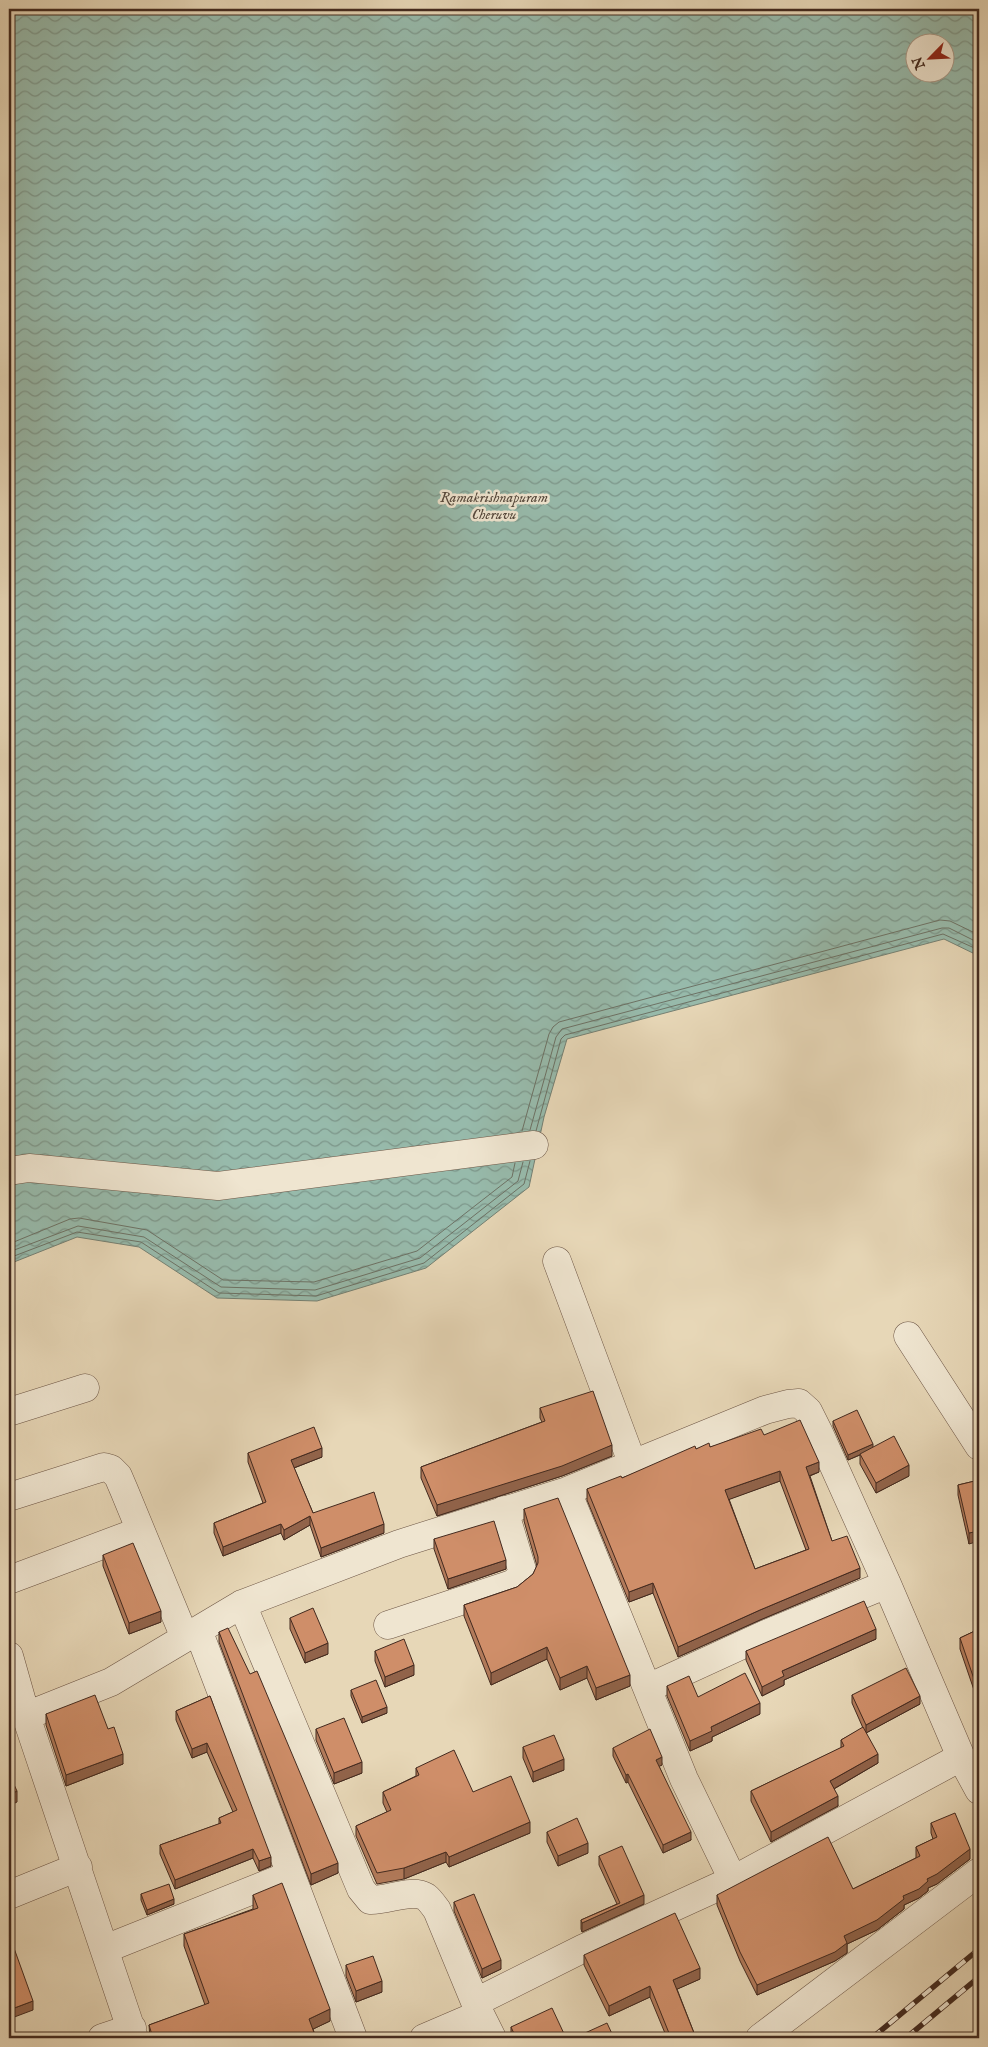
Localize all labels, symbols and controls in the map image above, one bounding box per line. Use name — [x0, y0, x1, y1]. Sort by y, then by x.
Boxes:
north arrow — [906, 32, 956, 82]
text: N — [908, 54, 930, 73]
water label: Ramakrishnapuram Cheruvu — [440, 488, 548, 524]

